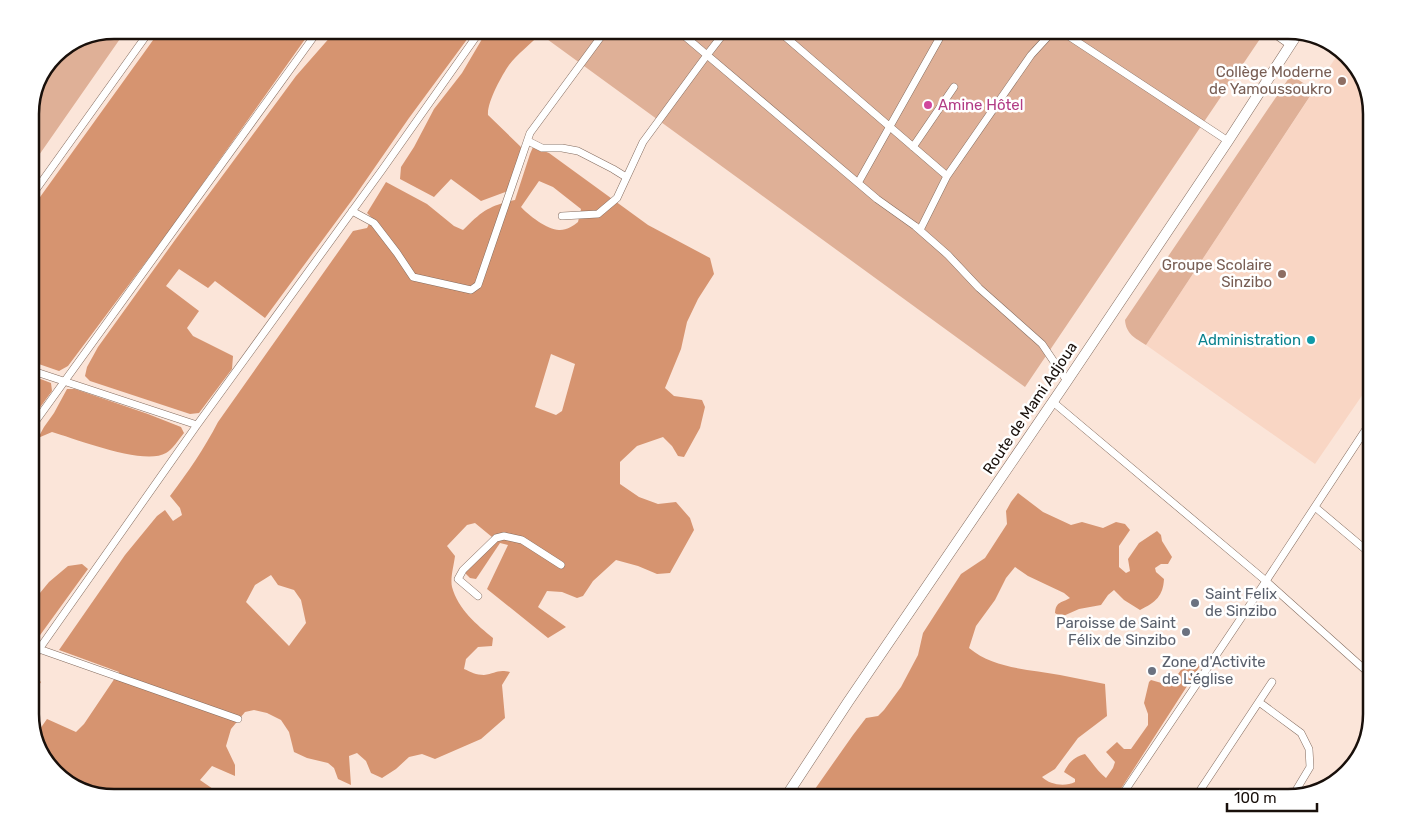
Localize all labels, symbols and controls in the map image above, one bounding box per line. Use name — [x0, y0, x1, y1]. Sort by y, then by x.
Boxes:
place label: Collège Moderne de Yamoussoukro — [1209, 63, 1332, 98]
marker: Collège Moderne de Yamoussoukro — [1336, 75, 1348, 87]
place label: Amine Hôtel — [938, 96, 1023, 114]
marker: Amine Hôtel — [922, 99, 934, 111]
place label: Groupe Scolaire Sinzibo — [1162, 256, 1272, 291]
marker: Groupe Scolaire Sinzibo — [1276, 268, 1288, 280]
place label: Administration — [1198, 331, 1301, 349]
marker: Administration — [1305, 334, 1317, 346]
street label: Route de Mami Adjoua — [979, 339, 1081, 477]
place label: Saint Felix de Sinzibo — [1205, 585, 1277, 620]
marker: Saint Felix de Sinzibo — [1189, 597, 1201, 609]
place label: Paroisse de Saint Félix de Sinzibo — [1056, 614, 1176, 649]
marker: Paroisse de Saint Félix de Sinzibo — [1180, 626, 1192, 638]
place label: Zone d'Activite de L'église — [1162, 653, 1266, 688]
marker: Zone d'Activite de L'église — [1146, 665, 1158, 677]
scale bar — [1227, 780, 1317, 812]
text: 100 m — [1234, 789, 1276, 807]

